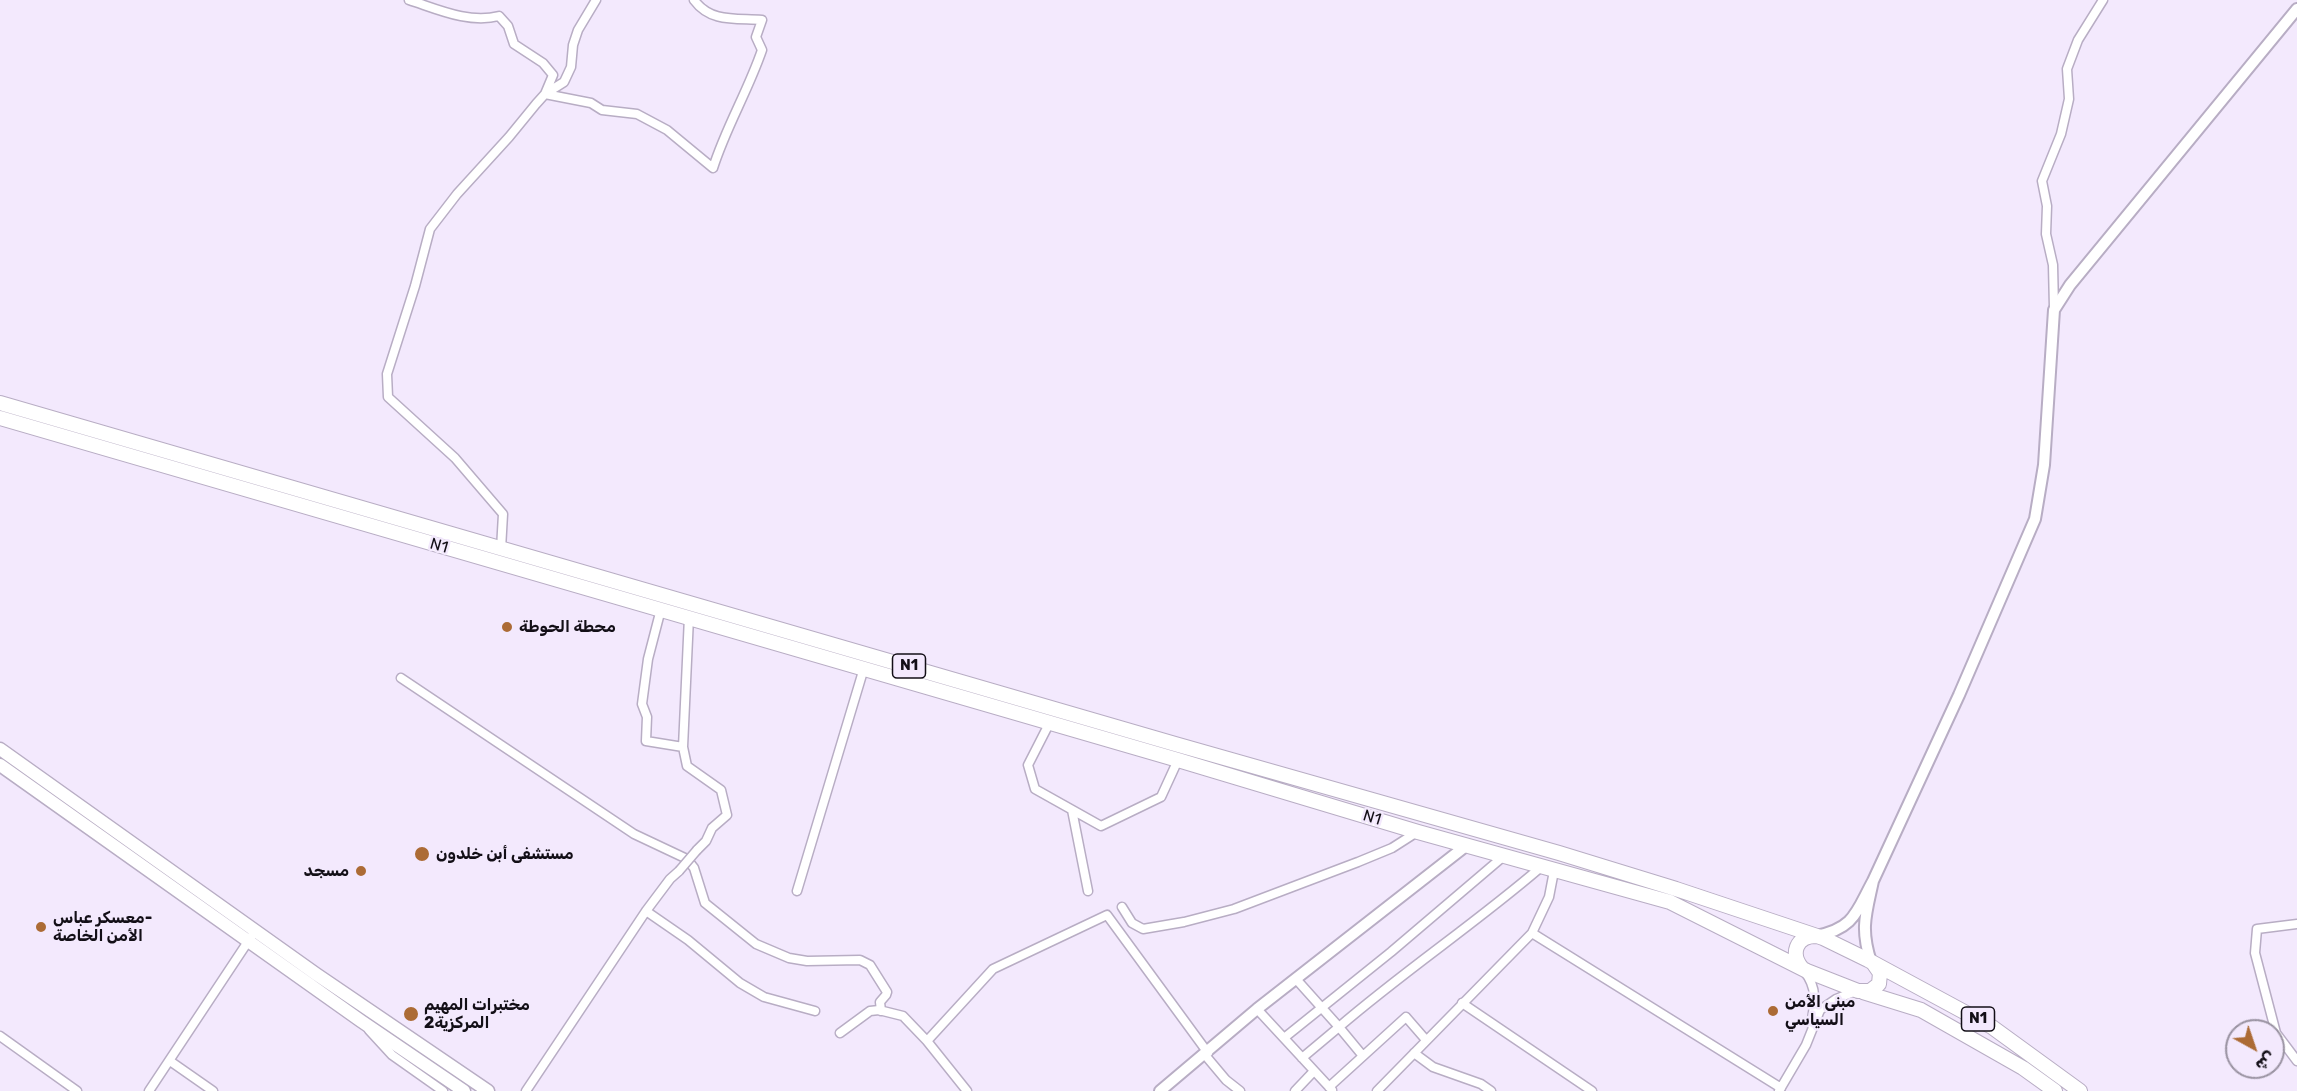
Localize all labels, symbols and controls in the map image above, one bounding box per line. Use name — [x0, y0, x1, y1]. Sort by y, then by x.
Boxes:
street label: N1 — [428, 534, 450, 558]
place label: محطة الحوطة — [519, 617, 616, 637]
marker: محطة الحوطة — [500, 620, 514, 634]
road number: N1 — [892, 654, 926, 678]
street label: N1 — [1361, 806, 1383, 830]
place label: مستشفى أبن خلدون — [436, 844, 574, 864]
marker: مستشفى أبن خلدون — [413, 845, 431, 863]
place label: مسجد — [303, 861, 349, 881]
marker: مسجد — [354, 864, 368, 878]
place label: معسكر عباس- الأمن الخاصة — [53, 908, 152, 946]
marker: معسكر عباس- الأمن الخاصة — [34, 920, 48, 934]
place label: مبنى الأمن السياسي — [1785, 992, 1855, 1030]
place label: مختبرات المهيم المركزية2 — [424, 995, 530, 1033]
marker: مبنى الأمن السياسي — [1766, 1004, 1780, 1018]
marker: مختبرات المهيم المركزية2 — [402, 1005, 420, 1023]
road number: N1 — [1962, 1007, 1994, 1031]
north arrow — [2225, 1019, 2285, 1079]
text: ش — [2252, 1048, 2279, 1075]

